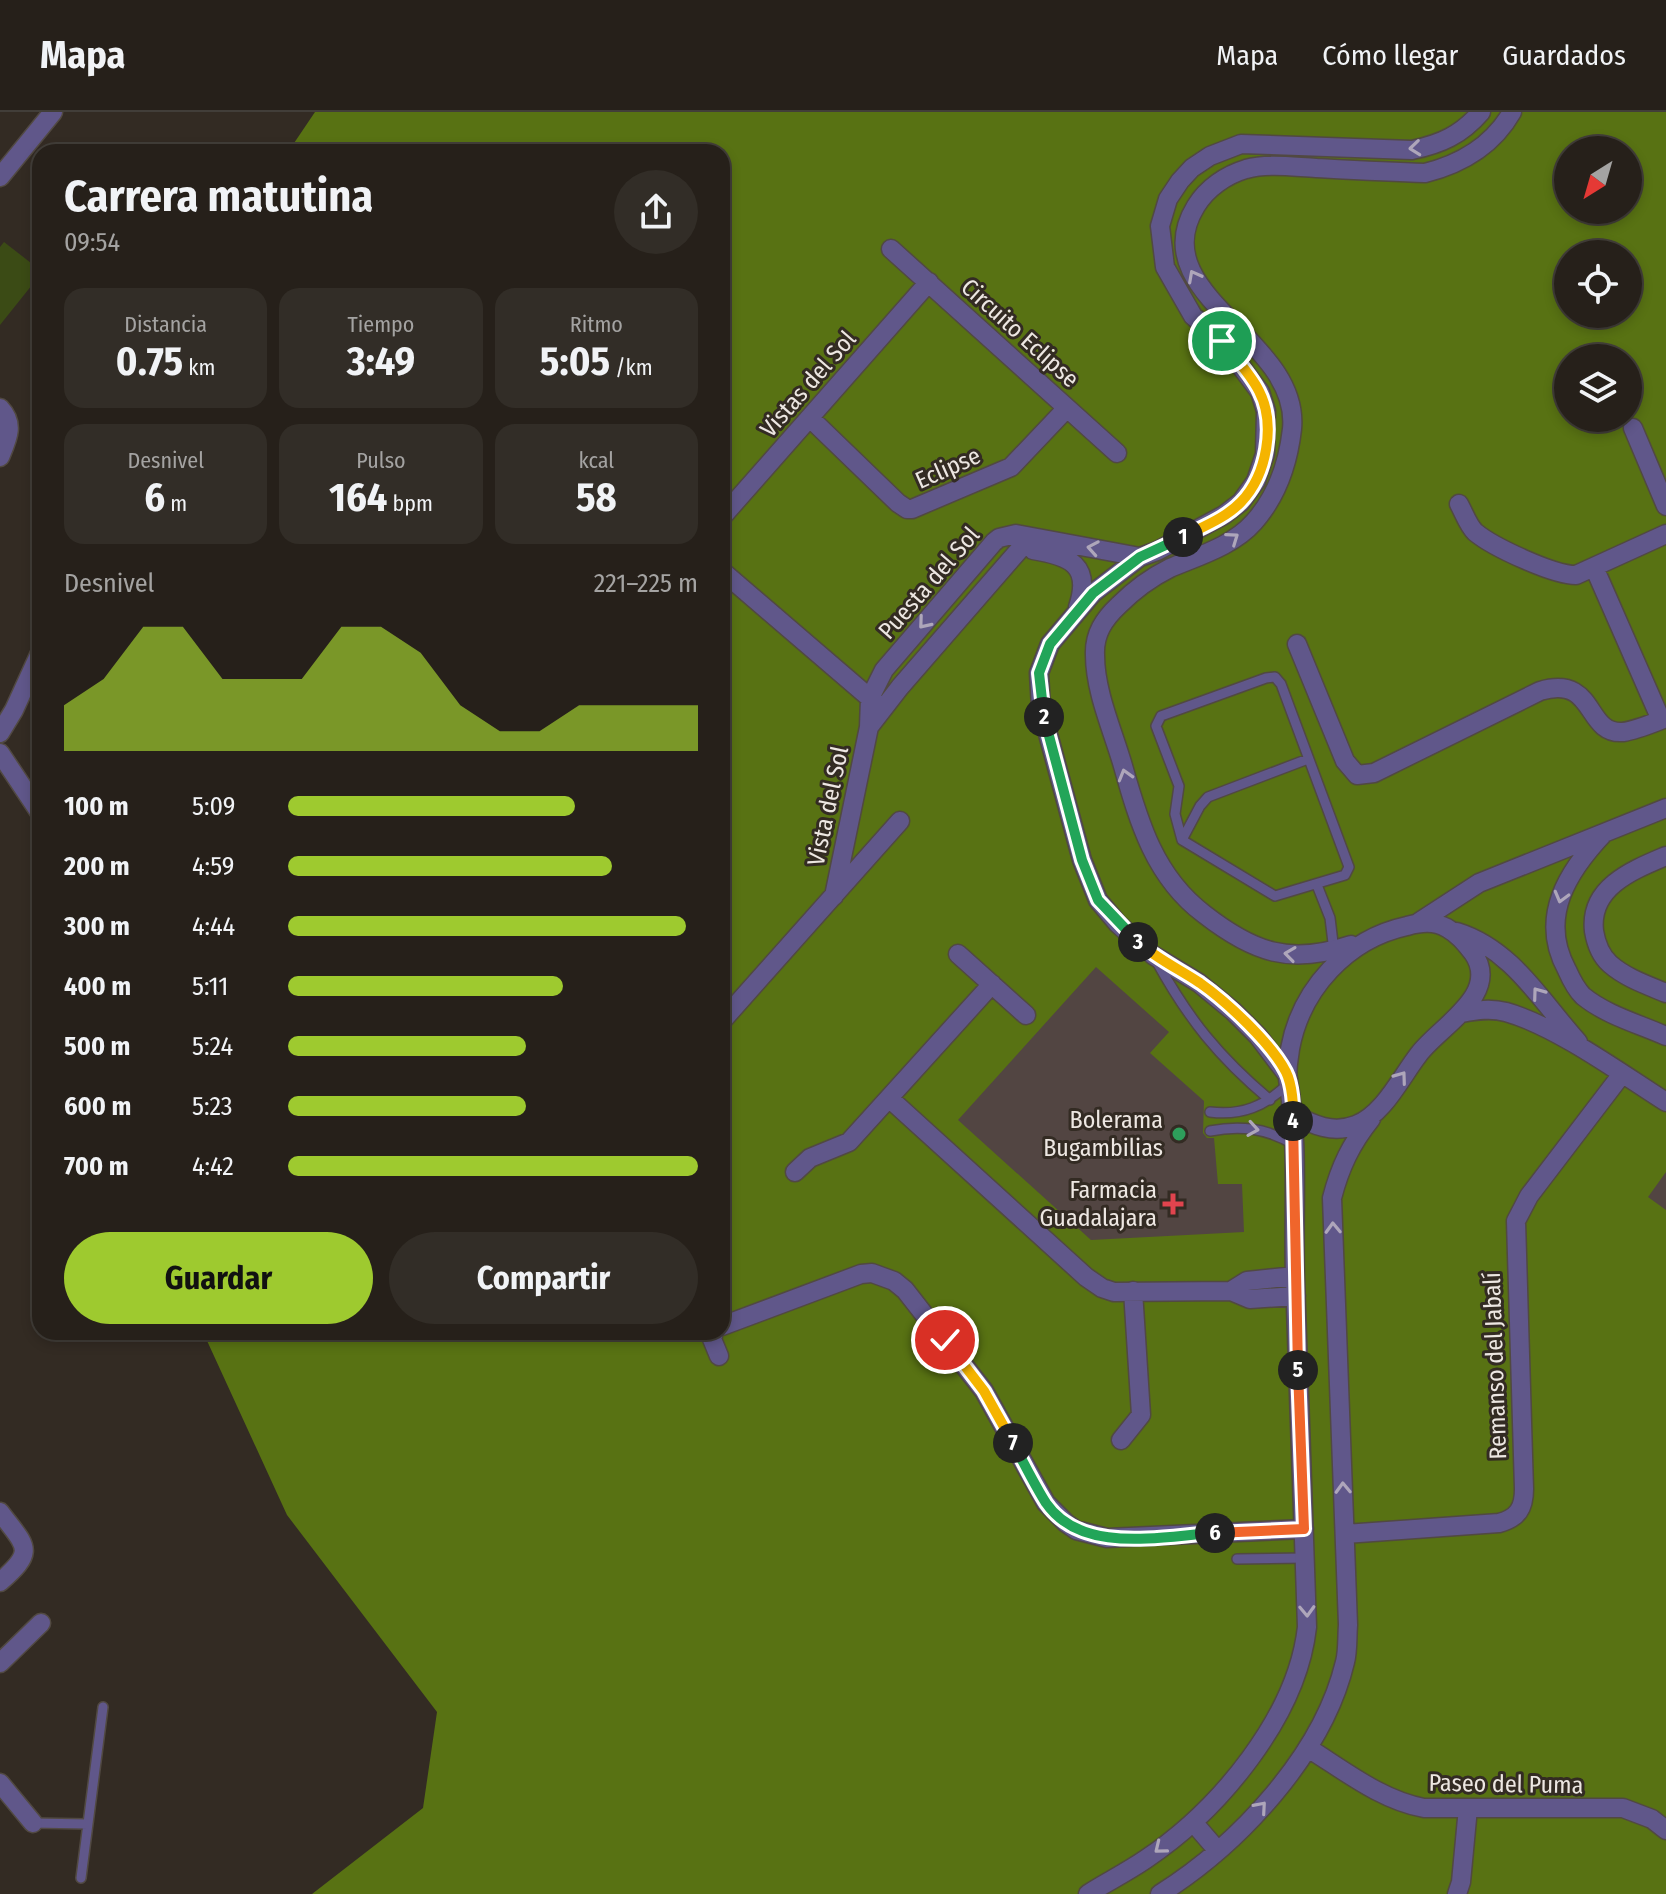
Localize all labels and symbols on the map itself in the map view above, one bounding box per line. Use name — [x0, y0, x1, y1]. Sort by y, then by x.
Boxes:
north arrow — [1554, 136, 1642, 224]
one-way arrow — [1408, 140, 1421, 157]
one-way arrow — [1188, 270, 1203, 284]
street label: Circuito Eclipse — [955, 273, 1085, 393]
pin — [1188, 307, 1256, 375]
street label: Vistas del Sol — [754, 325, 862, 443]
street label: Eclipse — [911, 441, 985, 495]
pin: 1 — [1163, 517, 1203, 557]
street label: Puesta del Sol — [873, 521, 985, 645]
one-way arrow — [1225, 533, 1239, 548]
one-way arrow — [1087, 541, 1100, 558]
one-way arrow — [920, 614, 934, 629]
pin: 2 — [1024, 697, 1064, 737]
street label: Vista del Sol — [802, 744, 854, 868]
one-way arrow — [1118, 769, 1134, 783]
one-way arrow — [1554, 889, 1571, 903]
pin: 3 — [1118, 922, 1158, 962]
one-way arrow — [1283, 946, 1297, 963]
one-way arrow — [1533, 988, 1547, 1002]
one-way arrow — [1392, 1071, 1406, 1086]
pin: 4 — [1273, 1101, 1313, 1141]
place label: Bolerama Bugambilias — [1043, 1106, 1163, 1162]
one-way arrow — [1246, 1120, 1259, 1137]
marker: Bolerama Bugambilias — [1170, 1125, 1188, 1143]
place label: Farmacia Guadalajara — [1040, 1176, 1157, 1232]
marker: Farmacia Guadalajara — [1164, 1195, 1182, 1213]
one-way arrow — [1325, 1221, 1342, 1234]
street label: Remanso del Jabalí — [1478, 1272, 1512, 1460]
pin — [911, 1306, 979, 1374]
pin: 5 — [1278, 1350, 1318, 1390]
pin: 7 — [993, 1423, 1033, 1463]
one-way arrow — [1335, 1481, 1352, 1494]
pin: 6 — [1195, 1513, 1235, 1553]
one-way arrow — [1298, 1605, 1315, 1618]
street label: Paseo del Puma — [1428, 1769, 1584, 1799]
one-way arrow — [1251, 1802, 1266, 1817]
one-way arrow — [1155, 1838, 1170, 1853]

